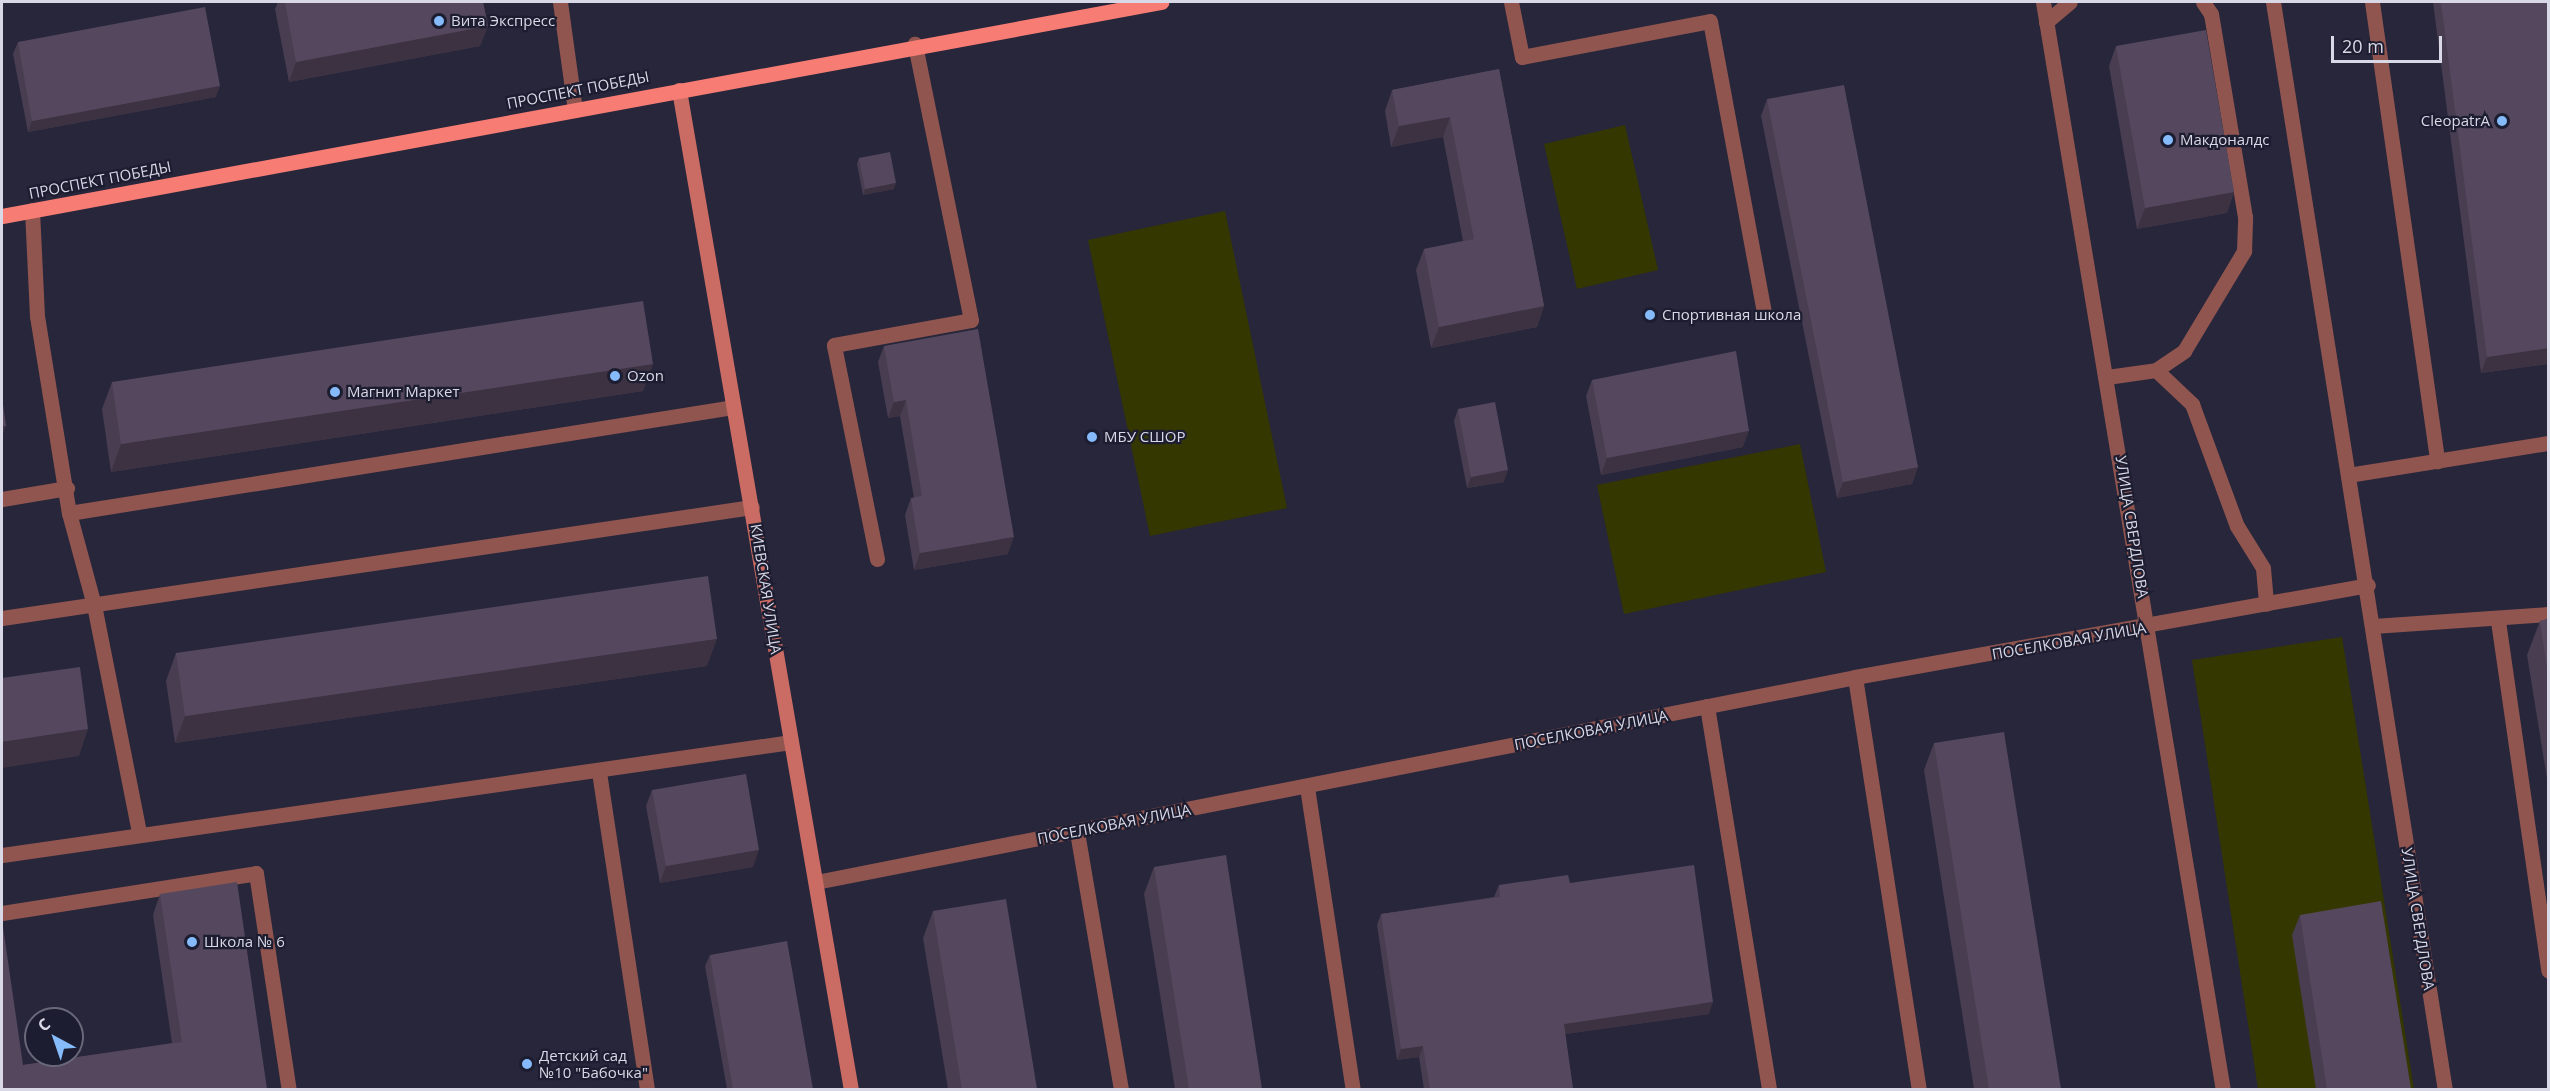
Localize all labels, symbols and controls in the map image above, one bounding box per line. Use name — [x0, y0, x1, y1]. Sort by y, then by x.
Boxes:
place label: Вита Экспресс — [451, 12, 555, 30]
marker: Вита Экспресс — [432, 14, 446, 28]
scale bar — [2334, 24, 2445, 62]
text: 20 m — [2342, 34, 2384, 58]
street label: ПРОСПЕКТ ПОБЕДЫ — [505, 67, 651, 113]
place label: CleopatrA — [2421, 112, 2490, 130]
marker: CleopatrA — [2495, 114, 2509, 128]
place label: Макдоналдс — [2180, 131, 2269, 149]
marker: Макдоналдс — [2161, 133, 2175, 147]
street label: ПРОСПЕКТ ПОБЕДЫ — [27, 157, 173, 203]
place label: Спортивная школа — [1662, 306, 1801, 324]
marker: Спортивная школа — [1643, 308, 1657, 322]
place label: Ozon — [627, 367, 664, 385]
marker: Ozon — [608, 369, 622, 383]
place label: Магнит Маркет — [347, 383, 460, 401]
marker: Магнит Маркет — [328, 385, 342, 399]
place label: МБУ СШОР — [1104, 428, 1185, 446]
marker: МБУ СШОР — [1085, 430, 1099, 444]
street label: УЛИЦА СВЕРДЛОВА — [2112, 455, 2152, 599]
street label: КИЕВСКАЯ УЛИЦА — [747, 523, 785, 655]
street label: ПОСЕЛКОВАЯ УЛИЦА — [1991, 619, 2147, 663]
street label: ПОСЕЛКОВАЯ УЛИЦА — [1513, 706, 1669, 754]
street label: ПОСЕЛКОВАЯ УЛИЦА — [1036, 800, 1192, 848]
street label: УЛИЦА СВЕРДЛОВА — [2398, 847, 2438, 991]
place label: Школа № 6 — [204, 933, 285, 951]
marker: Школа № 6 — [185, 935, 199, 949]
north arrow — [24, 1007, 84, 1067]
text: С — [33, 1013, 55, 1036]
place label: Детский сад №10 "Бабочка" — [539, 1046, 648, 1081]
marker: Детский сад №10 "Бабочка" — [520, 1057, 534, 1071]

